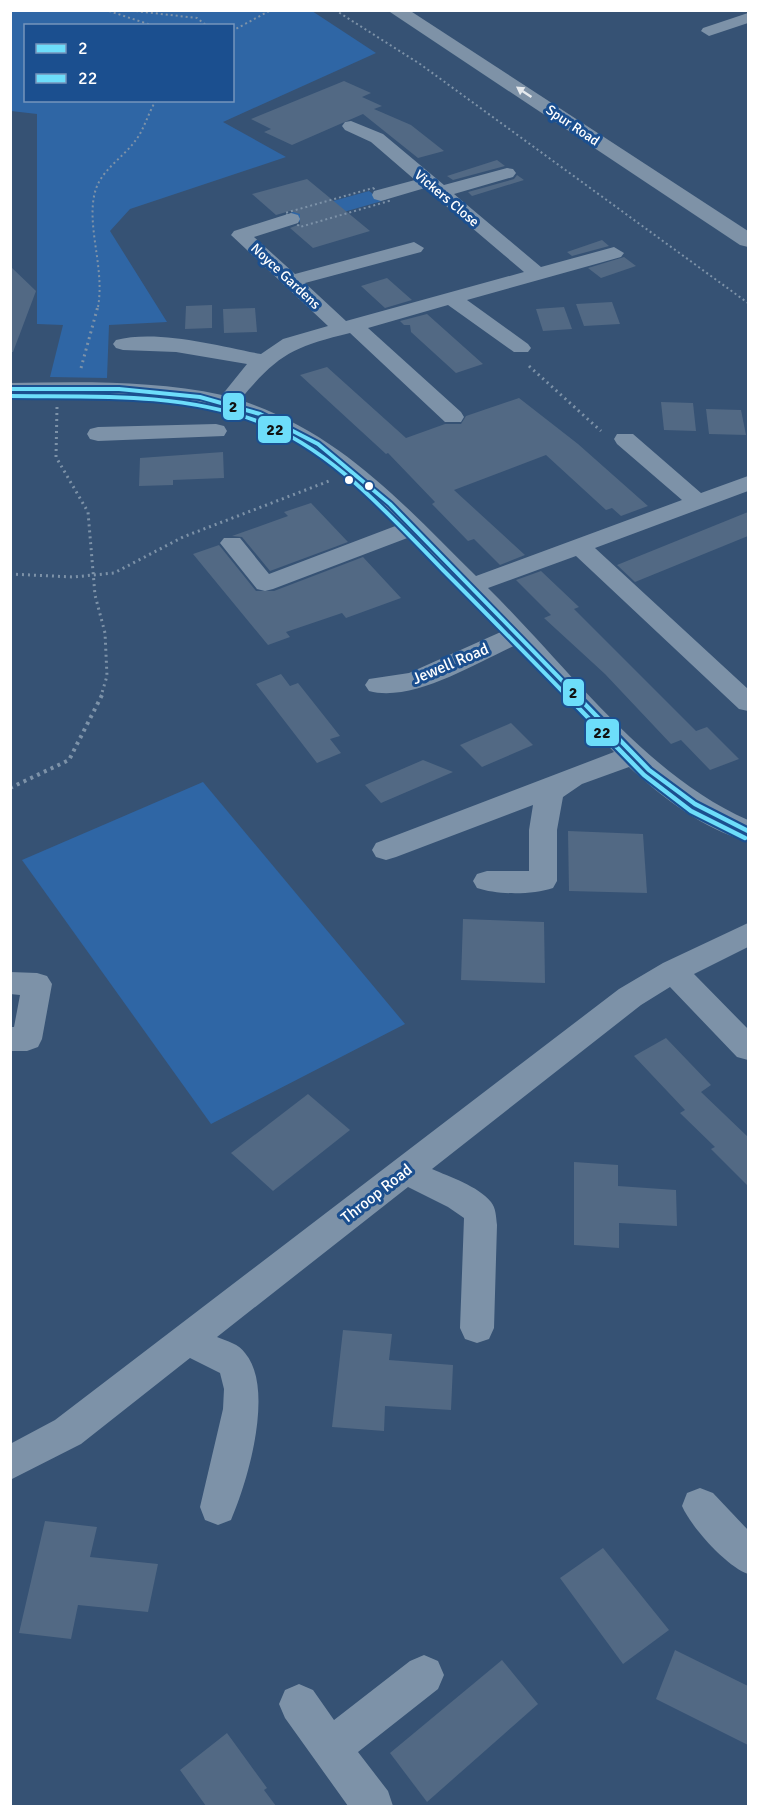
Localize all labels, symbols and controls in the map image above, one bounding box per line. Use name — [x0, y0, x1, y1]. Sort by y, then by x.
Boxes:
legend — [24, 24, 234, 102]
text: 2 — [78, 37, 88, 59]
text: 22 — [78, 67, 97, 89]
one-way arrow — [516, 87, 532, 98]
street label: Spur Road — [543, 101, 603, 150]
street label: Vickers Close — [411, 166, 483, 230]
street label: Noyce Gardens — [247, 240, 324, 313]
line badge: 2 — [222, 392, 245, 421]
text: 2 — [229, 397, 237, 417]
line badge: 22 — [257, 415, 292, 444]
text: 22 — [266, 420, 284, 440]
unlabelled marker — [343, 474, 355, 486]
unlabelled marker — [363, 480, 375, 492]
street label: Jewell Road — [409, 639, 492, 689]
line badge: 2 — [562, 678, 585, 707]
text: 2 — [569, 683, 577, 703]
line badge: 22 — [585, 718, 620, 747]
text: 22 — [593, 723, 611, 743]
street label: Throop Road — [337, 1160, 416, 1228]

